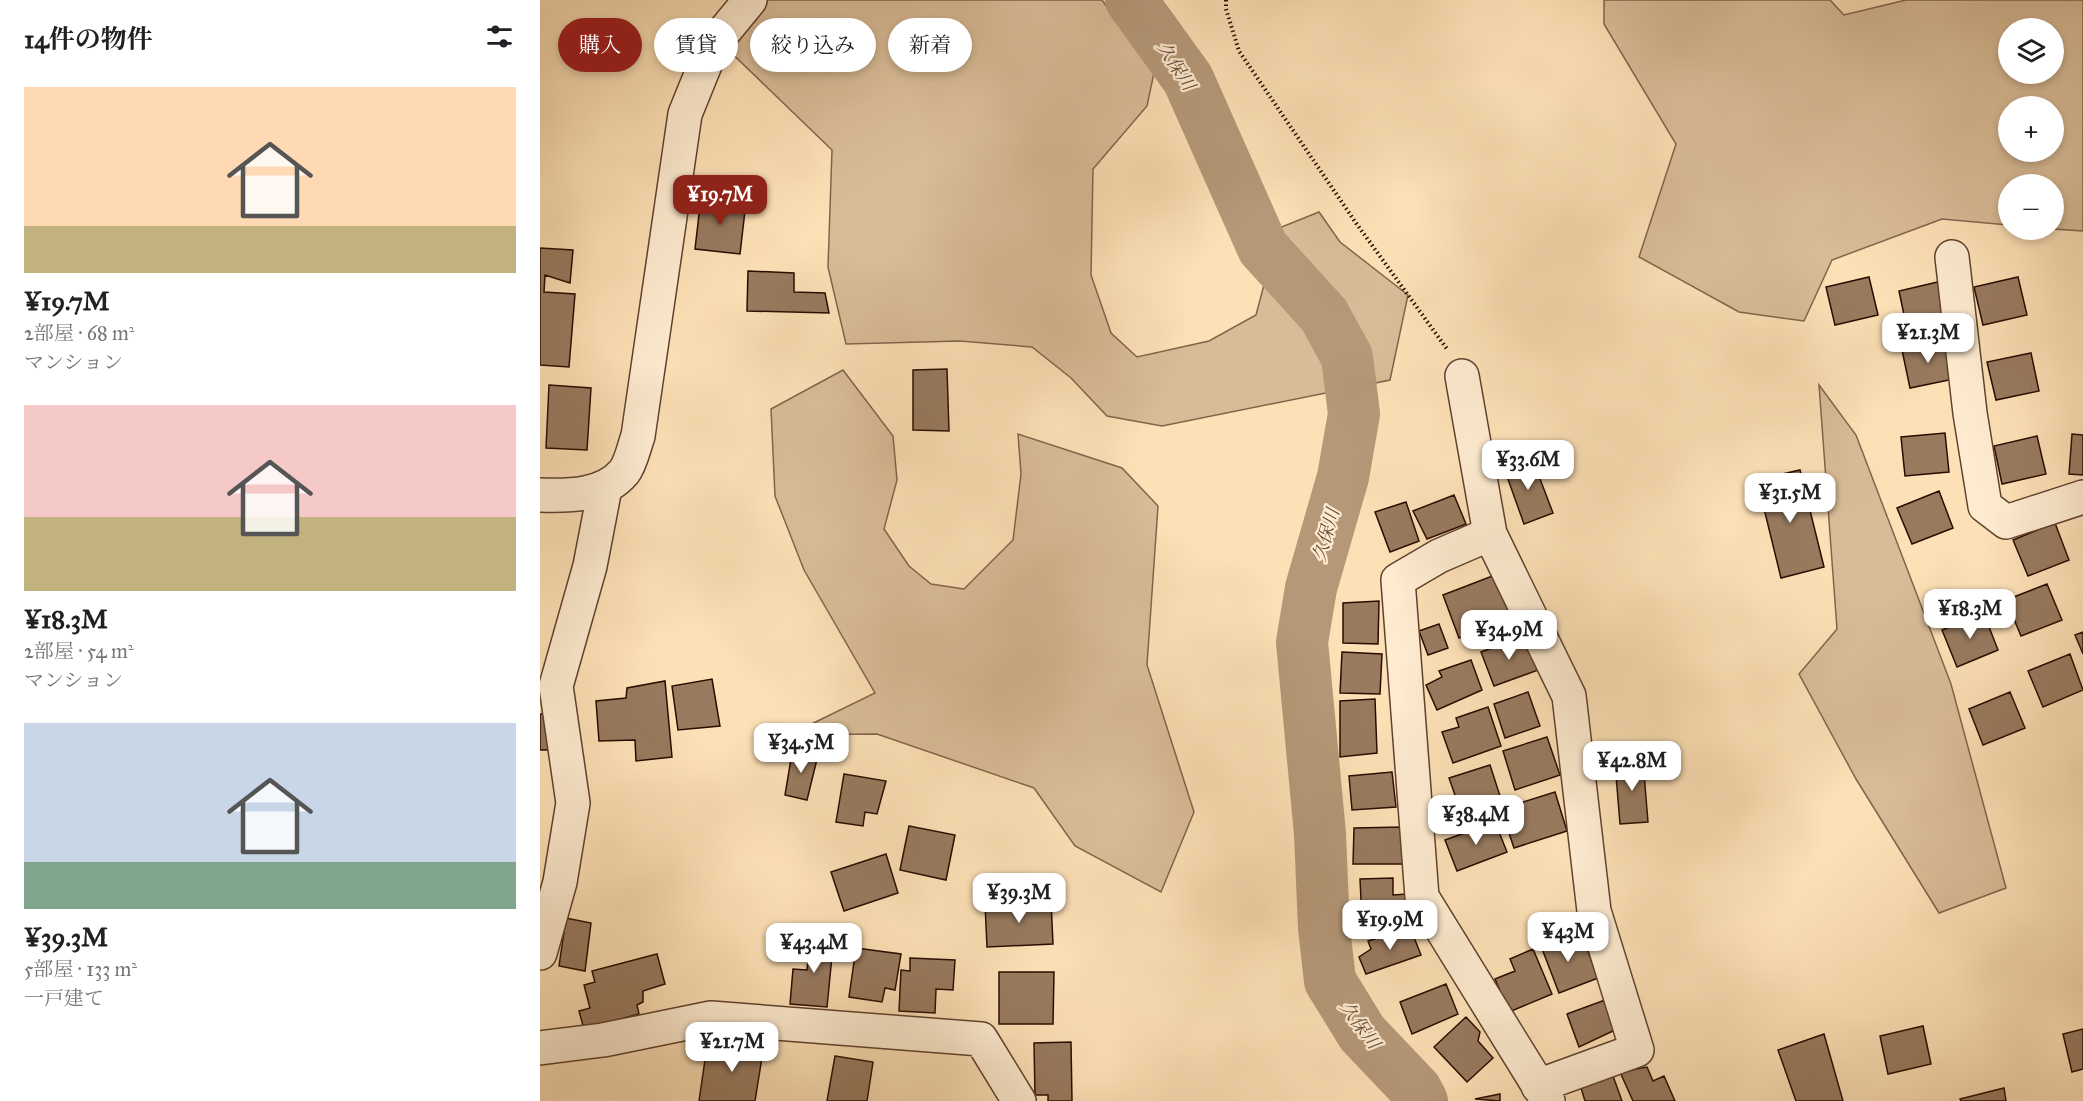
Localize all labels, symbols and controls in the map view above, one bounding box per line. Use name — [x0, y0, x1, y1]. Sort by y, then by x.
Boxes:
chip: 購入 — [558, 18, 642, 72]
chip: 賃貸 — [654, 18, 738, 72]
chip: 絞り込み — [750, 18, 876, 72]
chip: 新着 — [888, 18, 972, 72]
map controls — [1998, 18, 2064, 240]
button: layers — [1998, 18, 2064, 84]
icon: filters — [483, 20, 516, 53]
text: 14件の物件 — [24, 23, 153, 55]
water label: 久保川 — [1152, 37, 1201, 96]
button: + — [1998, 96, 2064, 162]
icon: home — [216, 126, 324, 234]
button: − — [1998, 174, 2064, 240]
pin: ¥19.7M — [671, 175, 769, 226]
text: ¥19.7M — [687, 182, 753, 206]
text: ¥19.7M — [24, 285, 110, 317]
pin: ¥21.3M — [1879, 313, 1977, 364]
text: ¥21.3M — [1896, 320, 1960, 344]
text: 2部屋 · 68 m² — [24, 321, 135, 345]
text: マンション — [24, 350, 123, 374]
pin: ¥33.6M — [1479, 440, 1577, 491]
icon: home — [216, 444, 324, 552]
text: ¥33.6M — [1496, 447, 1560, 471]
pin: ¥31.5M — [1741, 473, 1839, 524]
text: ¥31.5M — [1759, 480, 1821, 504]
water label: 久保川 — [1308, 504, 1345, 564]
pin: ¥18.3M — [1921, 589, 2019, 640]
text: ¥18.3M — [1938, 596, 2002, 620]
text: ¥18.3M — [24, 603, 108, 635]
pin: ¥34.9M — [1460, 610, 1558, 661]
text: ¥34.9M — [1475, 617, 1543, 641]
text: 2部屋 · 54 m² — [24, 639, 134, 663]
text: マンション — [24, 668, 123, 692]
pin: ¥34.5M — [752, 723, 850, 774]
text: ¥34.5M — [768, 730, 834, 754]
pin: ¥42.8M — [1583, 741, 1681, 792]
text: ¥42.8M — [1597, 748, 1667, 772]
icon: home — [216, 762, 324, 870]
pin: ¥38.4M — [1427, 795, 1525, 846]
text: ¥38.4M — [1442, 802, 1510, 826]
pin: ¥39.3M — [970, 873, 1068, 924]
text: ¥39.3M — [987, 880, 1051, 904]
pin: ¥19.9M — [1341, 900, 1439, 951]
text: ¥19.9M — [1356, 907, 1424, 931]
pin: ¥43M — [1532, 912, 1604, 963]
text: ¥43M — [1542, 919, 1594, 943]
text: ¥39.3M — [24, 921, 108, 953]
pin: ¥43.4M — [765, 923, 863, 974]
text: ¥43.4M — [780, 930, 848, 954]
text: 5部屋 · 133 m² — [24, 957, 137, 981]
text: 一戸建て — [24, 986, 104, 1010]
water label: 久保川 — [1335, 997, 1386, 1055]
pin: ¥21.7M — [683, 1022, 781, 1073]
text: ¥21.7M — [699, 1029, 765, 1053]

